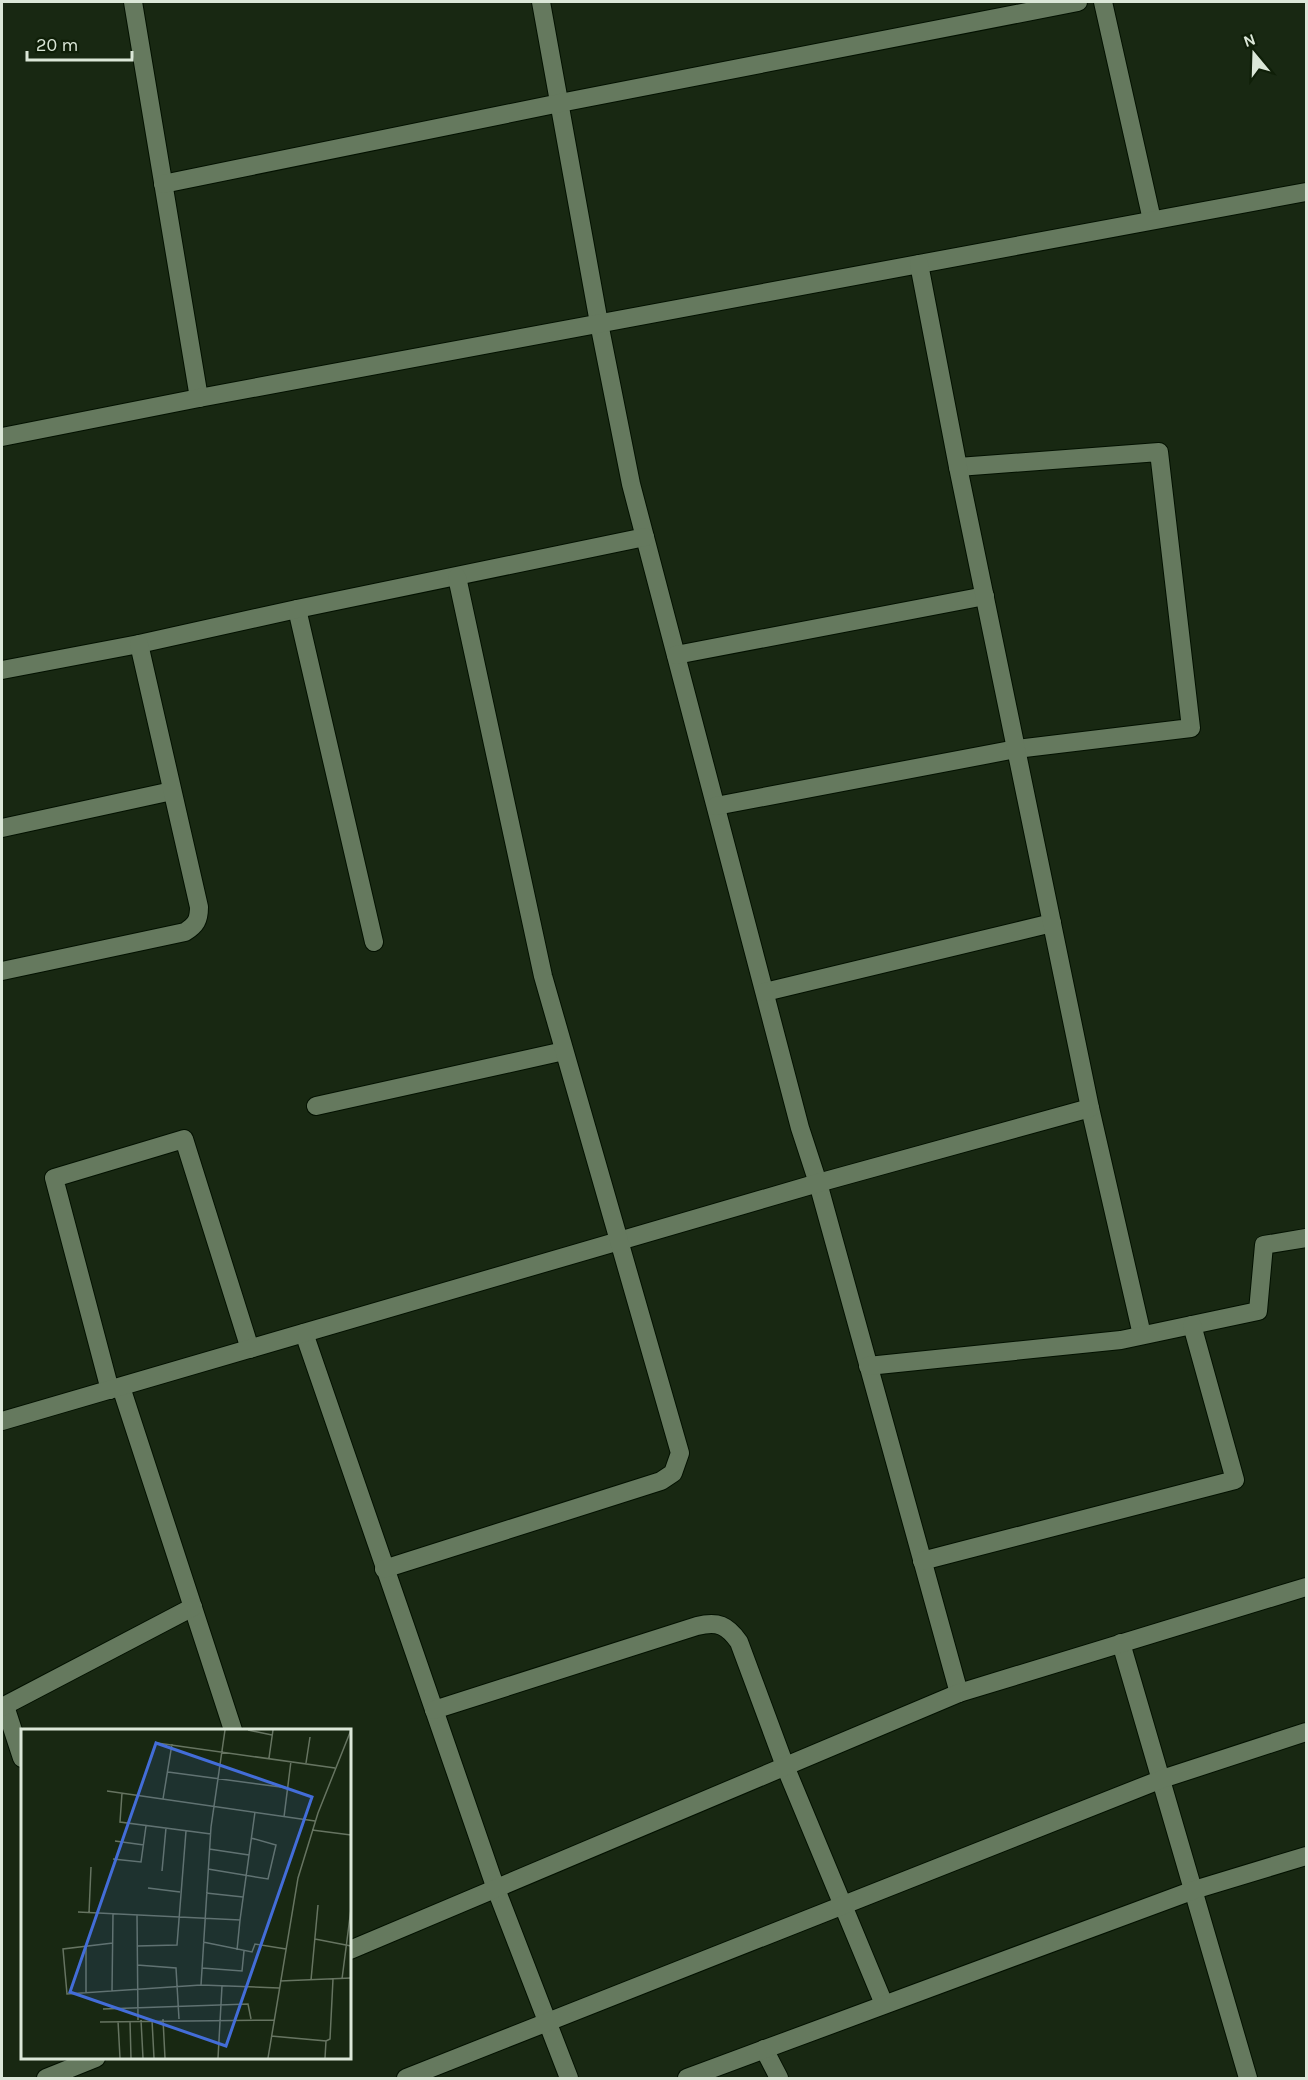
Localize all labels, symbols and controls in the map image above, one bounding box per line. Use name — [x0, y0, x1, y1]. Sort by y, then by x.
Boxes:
scale bar — [27, 24, 132, 62]
north arrow — [1224, 24, 1284, 84]
text: N — [1241, 29, 1258, 51]
text: 20 m — [36, 34, 78, 56]
inset map — [21, 1729, 351, 2059]

